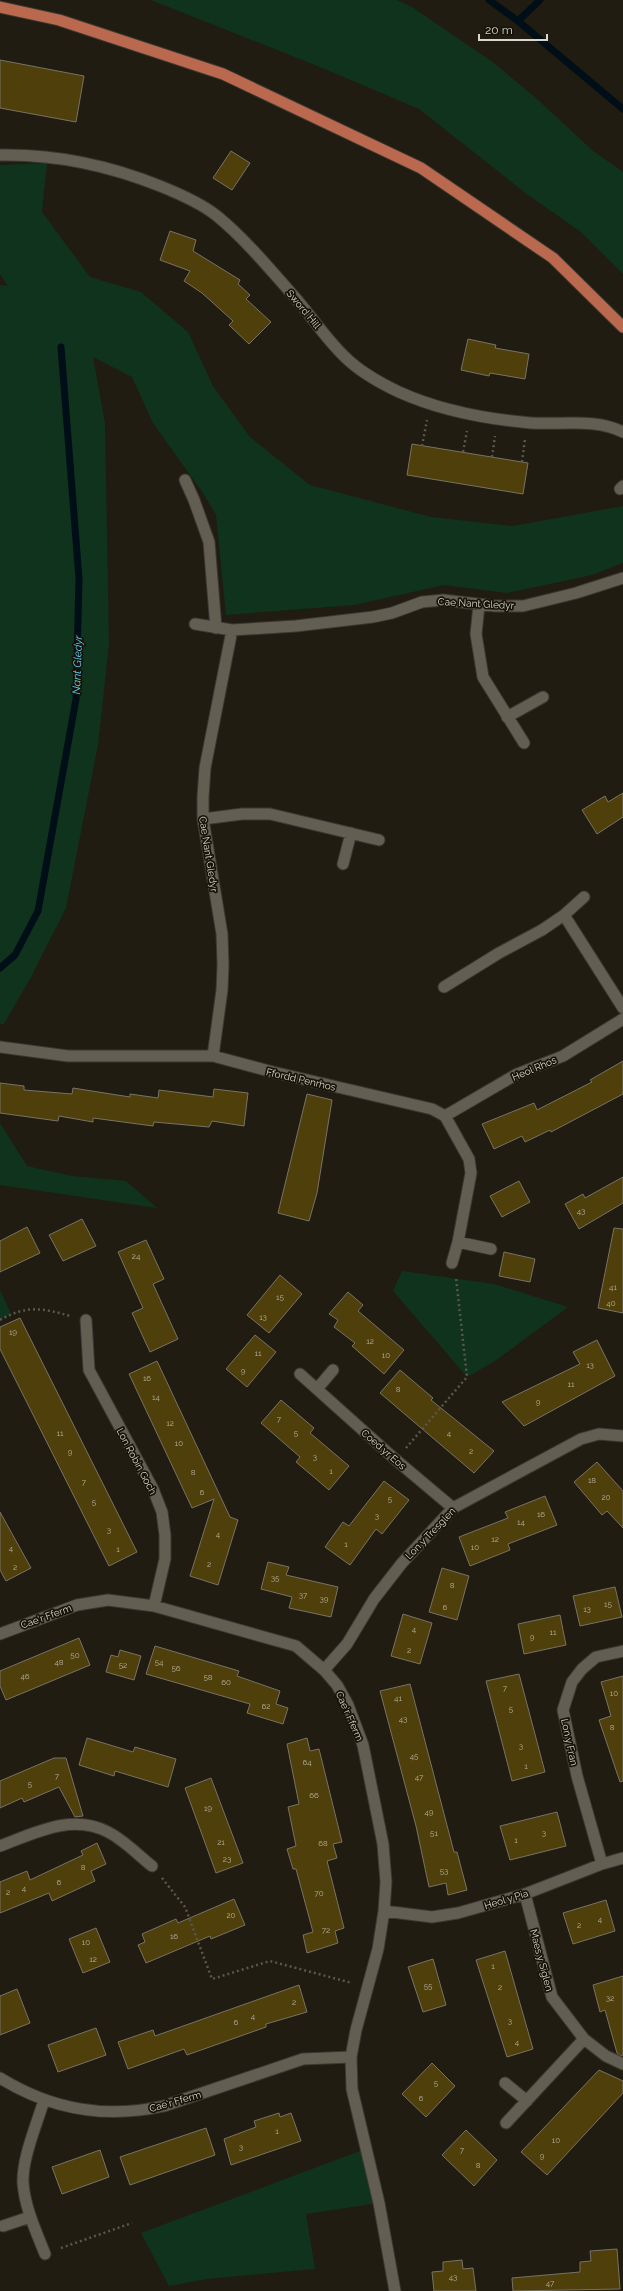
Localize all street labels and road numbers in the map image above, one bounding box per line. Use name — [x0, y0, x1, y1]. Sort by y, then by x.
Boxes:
street label: Sword Hill — [284, 288, 323, 331]
street label: Cae Nant Gledyr — [438, 596, 515, 611]
street label: Cae Nant Gledyr — [197, 815, 220, 893]
street label: Heol Rhos — [510, 1054, 558, 1083]
street label: Ffordd Penrhos — [265, 1066, 337, 1093]
street label: Lon Robin Goch — [114, 1426, 159, 1496]
street label: Coed yr Eos — [359, 1427, 408, 1472]
street label: Lon y Tresglen — [403, 1505, 458, 1561]
street label: Cae'r Fferm — [19, 1602, 73, 1631]
street label: Cae'r Fferm — [334, 1690, 365, 1743]
street label: Lon y Fran — [559, 1718, 580, 1767]
street label: Heol y Pia — [483, 1888, 529, 1911]
street label: Maes y Siglen — [528, 1928, 555, 1992]
street label: Cae'r Fferm — [148, 2089, 202, 2114]

